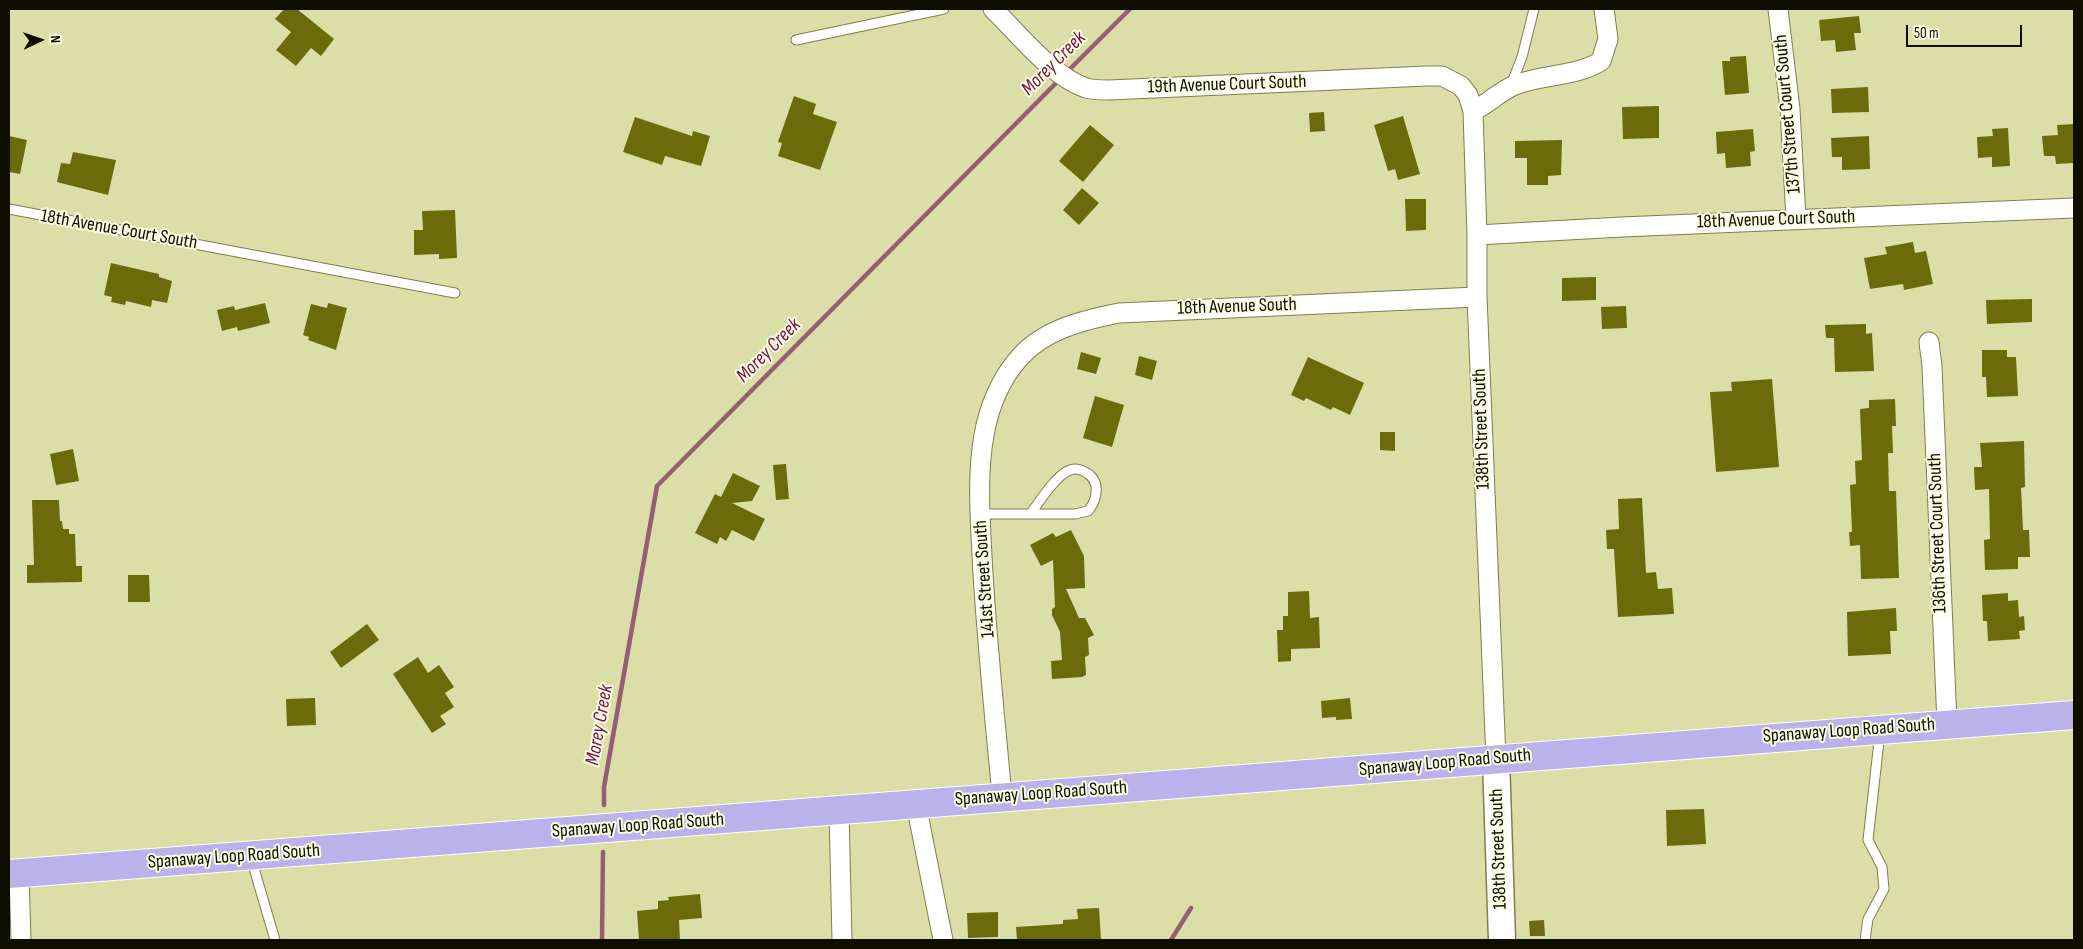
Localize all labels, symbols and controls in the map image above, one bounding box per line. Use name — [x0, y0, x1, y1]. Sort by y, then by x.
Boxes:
north arrow — [15, 15, 65, 65]
scale bar — [1908, 15, 2024, 47]
text: 50 m — [1914, 24, 1939, 43]
water label: Morey Creek — [1017, 27, 1091, 101]
street label: 137th Street Court South — [1770, 33, 1806, 195]
text: N — [47, 35, 64, 43]
street label: 19th Avenue Court South — [1147, 71, 1307, 99]
street label: 18th Avenue Court South — [39, 205, 199, 255]
street label: 18th Avenue Court South — [1696, 206, 1856, 234]
street label: 18th Avenue South — [1177, 294, 1297, 320]
water label: Morey Creek — [732, 314, 806, 388]
street label: 138th Street South — [1468, 368, 1496, 490]
street label: 136th Street Court South — [1924, 453, 1952, 613]
street label: 141st Street South — [970, 519, 1000, 639]
water label: Morey Creek — [581, 683, 619, 767]
street label: Spanaway Loop Road South — [1762, 714, 1936, 748]
street label: Spanaway Loop Road South — [1358, 744, 1532, 782]
street label: Spanaway Loop Road South — [954, 777, 1128, 811]
street label: 138th Street South — [1485, 788, 1513, 910]
street label: Spanaway Loop Road South — [551, 809, 725, 843]
street label: Spanaway Loop Road South — [147, 840, 321, 874]

